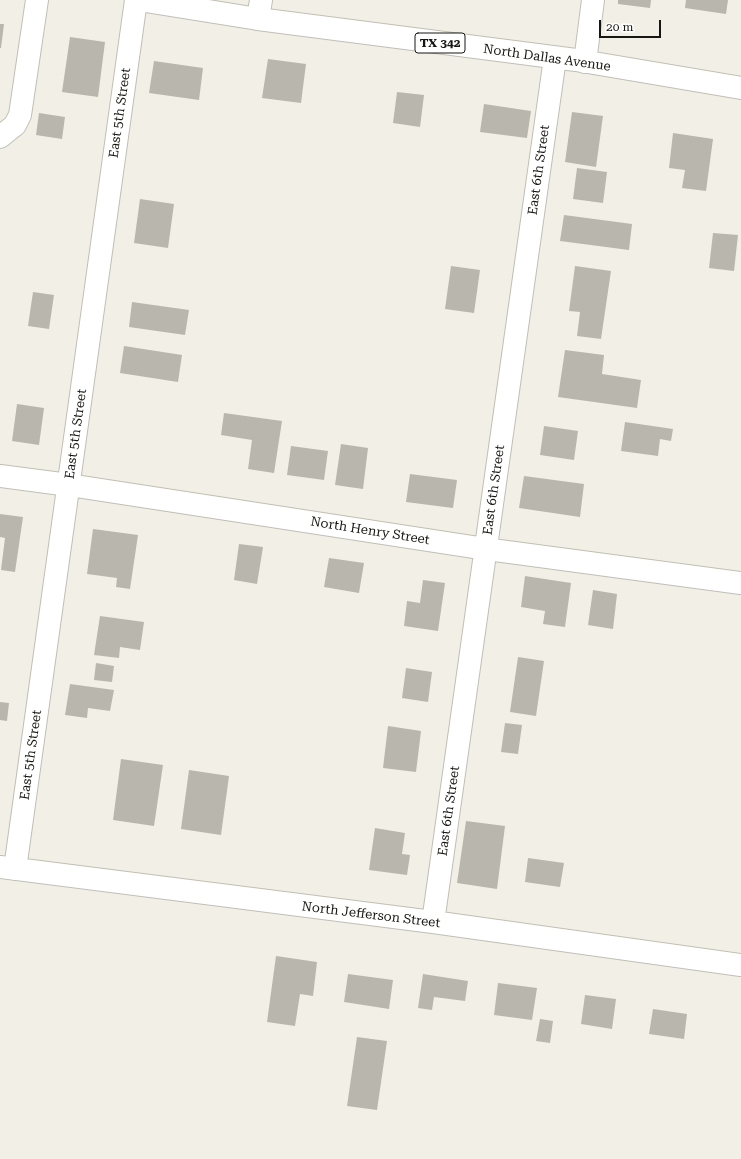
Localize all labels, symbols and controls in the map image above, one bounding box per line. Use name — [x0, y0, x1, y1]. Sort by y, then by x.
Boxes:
scale bar — [601, 12, 663, 38]
text: 20 m — [606, 20, 633, 34]
road number: TX 342 — [415, 33, 465, 53]
street label: North Dallas Avenue — [482, 41, 612, 75]
street label: East 5th Street — [106, 67, 134, 159]
street label: East 6th Street — [525, 124, 553, 216]
street label: East 5th Street — [62, 388, 90, 480]
street label: East 6th Street — [480, 444, 508, 536]
street label: North Henry Street — [309, 514, 431, 548]
street label: East 5th Street — [17, 709, 45, 801]
street label: East 6th Street — [435, 765, 463, 857]
street label: North Jefferson Street — [301, 899, 441, 931]

